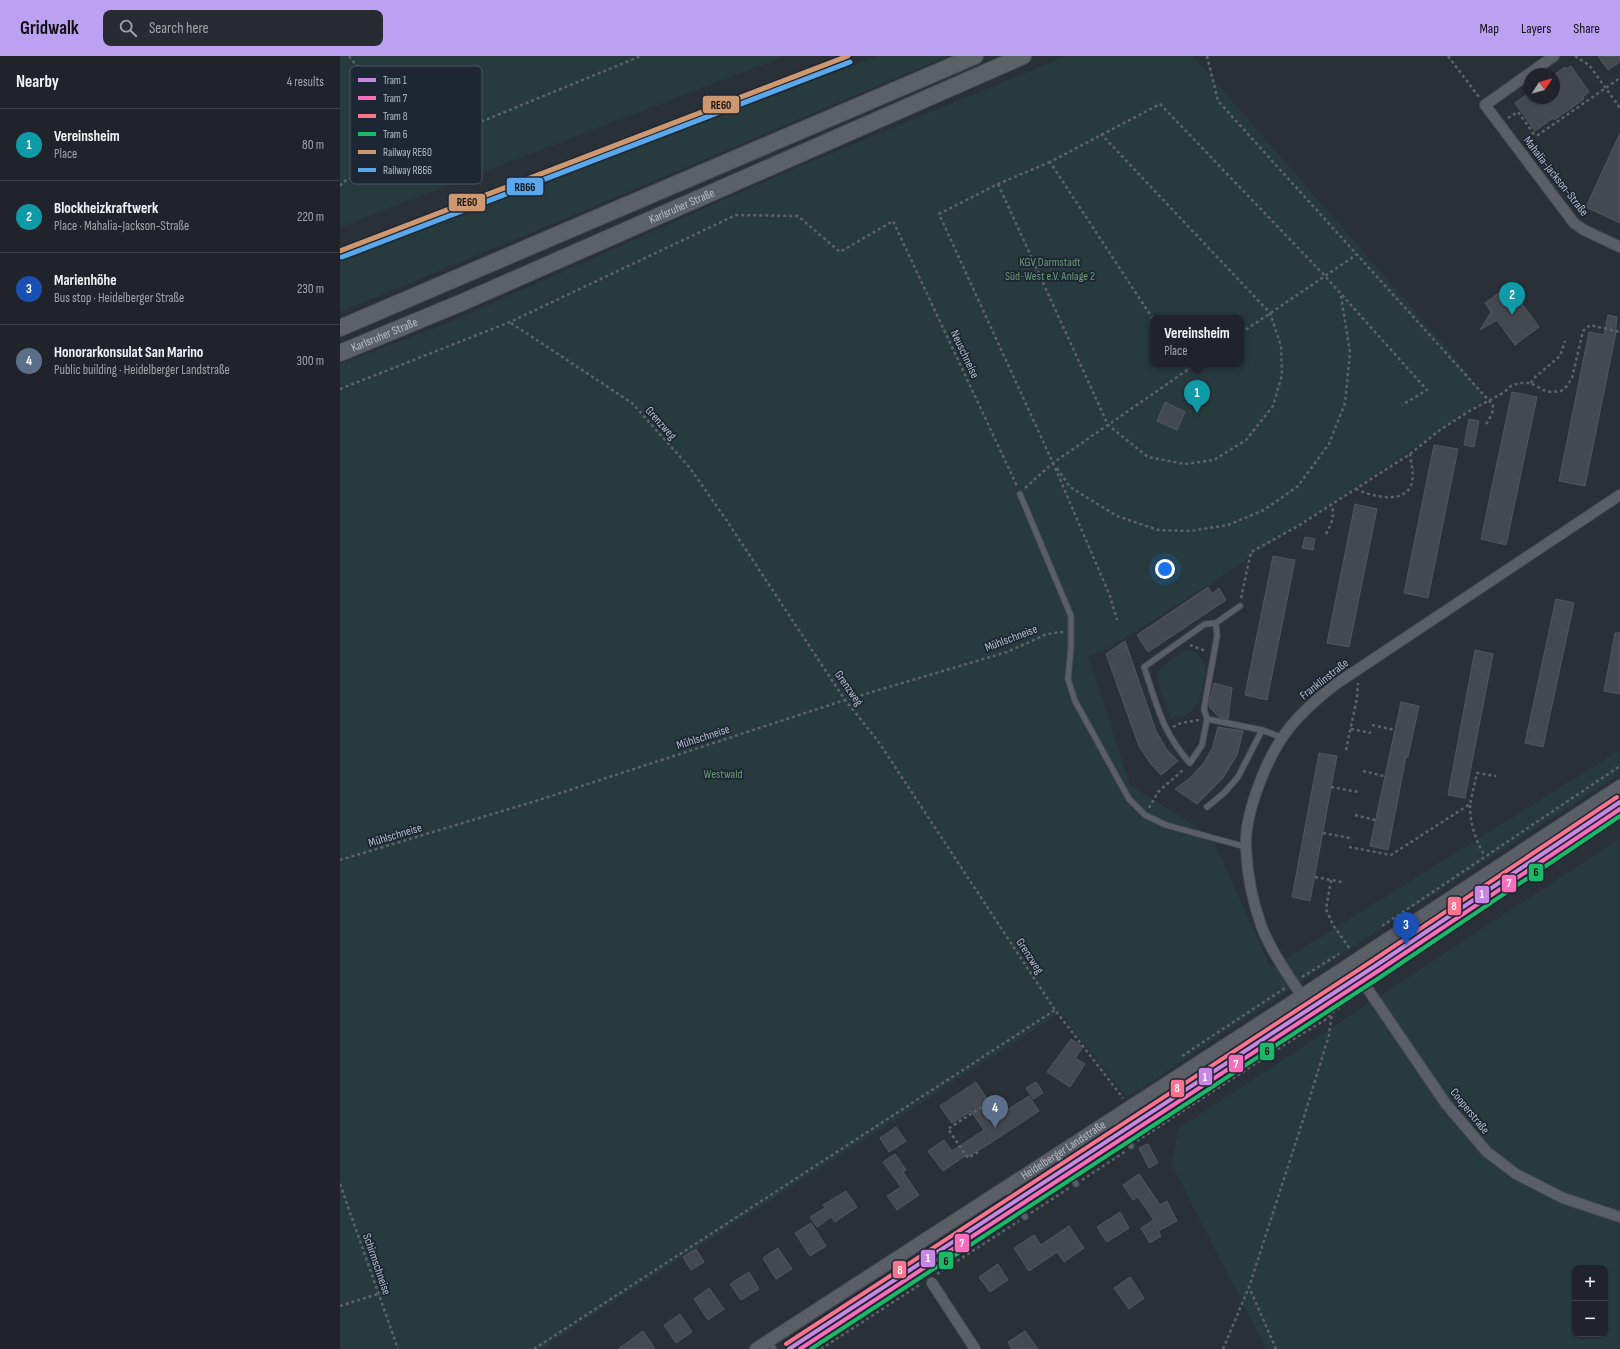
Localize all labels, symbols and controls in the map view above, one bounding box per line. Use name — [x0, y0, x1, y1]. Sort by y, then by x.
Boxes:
search box — [103, 10, 383, 46]
text: Gridwalk — [20, 17, 79, 40]
icon: search — [117, 17, 139, 39]
text: Search here — [149, 19, 209, 38]
text: Map — [1479, 20, 1499, 37]
text: Layers — [1521, 20, 1551, 37]
text: Share — [1573, 20, 1600, 37]
legend — [350, 66, 482, 184]
north arrow — [1524, 68, 1560, 104]
text: Nearby — [16, 72, 59, 92]
text: 4 results — [287, 74, 324, 90]
text: Tram 1 — [383, 74, 407, 87]
text: Tram 7 — [383, 92, 408, 105]
line badge: RE60 — [702, 95, 740, 114]
text: RE60 — [711, 99, 731, 112]
text: Tram 8 — [383, 110, 408, 123]
text: Vereinsheim — [54, 127, 120, 146]
text: Tram 6 — [383, 128, 408, 141]
street label: Mahalia-Jackson-Straße — [1520, 133, 1591, 219]
text: 1 — [26, 137, 32, 153]
text: 80 m — [302, 137, 324, 153]
text: Place — [54, 146, 77, 162]
text: Railway RE60 — [383, 146, 432, 159]
text: Railway RB66 — [383, 164, 432, 177]
line badge: RB66 — [506, 177, 544, 196]
text: RB66 — [515, 181, 536, 194]
street label: Karlsruher Straße — [647, 185, 717, 227]
line badge: RE60 — [448, 193, 486, 212]
text: RE60 — [457, 196, 477, 209]
text: Blockheizkraftwerk — [54, 199, 158, 218]
text: 2 — [26, 209, 32, 225]
text: 220 m — [297, 209, 324, 225]
text: Place · Mahalia-Jackson-Straße — [54, 218, 189, 234]
park label: KGV Darmstadt Süd-West e.V. Anlage 2 — [1005, 255, 1095, 284]
text: Marienhöhe — [54, 271, 117, 290]
text: 3 — [26, 281, 32, 297]
text: 230 m — [297, 281, 324, 297]
pin: 2 — [1499, 282, 1525, 315]
text: Bus stop · Heidelberger Straße — [54, 290, 184, 306]
street label: Karlsruher Straße — [349, 315, 420, 355]
popup — [1150, 315, 1244, 367]
text: Vereinsheim — [1164, 324, 1230, 343]
street label: Neuschneise — [947, 328, 982, 381]
text: Honorarkonsulat San Marino — [54, 343, 203, 362]
text: Place — [1164, 343, 1187, 359]
text: 4 — [26, 353, 32, 369]
text: 300 m — [297, 353, 324, 369]
text: Public building · Heidelberger Landstraße — [54, 362, 230, 378]
pin: 1 — [1184, 380, 1210, 413]
street label: Grenzweg — [642, 404, 680, 443]
your location — [1155, 559, 1175, 579]
street label: Mühlschneise — [983, 622, 1040, 655]
street label: Franklinstraße — [1297, 656, 1352, 703]
street label: Grenzweg — [831, 668, 866, 709]
street label: Mühlschneise — [675, 722, 732, 753]
park label: Westwald — [704, 767, 742, 782]
street label: Mühlschneise — [367, 820, 424, 851]
line badge: 6 — [1528, 863, 1544, 882]
text: 6 — [1533, 866, 1539, 879]
line badge: 7 — [1501, 874, 1517, 893]
text: 7 — [1507, 877, 1512, 890]
line badge: 1 — [1474, 885, 1490, 904]
text: 1 — [1480, 888, 1485, 901]
line badge: 8 — [1447, 896, 1462, 916]
text: 8 — [1451, 900, 1457, 913]
pin: 3 — [1393, 912, 1419, 945]
street label: Grenzweg — [1012, 935, 1047, 977]
line badge: 6 — [1259, 1042, 1275, 1061]
text: 6 — [1264, 1045, 1270, 1058]
line badge: 7 — [1228, 1054, 1244, 1073]
text: 7 — [1234, 1058, 1239, 1071]
line badge: 1 — [1198, 1067, 1213, 1086]
text: 1 — [1203, 1071, 1208, 1084]
line badge: 8 — [1170, 1079, 1185, 1098]
text: 8 — [1174, 1082, 1180, 1095]
street label: Cooperstraße — [1447, 1085, 1493, 1137]
pin: 4 — [982, 1095, 1008, 1128]
street label: Heidelberger Landstraße — [1018, 1117, 1109, 1183]
street label: Schirmschneise — [359, 1231, 394, 1297]
line badge: 7 — [954, 1233, 970, 1253]
text: 7 — [960, 1237, 965, 1250]
line badge: 1 — [920, 1249, 936, 1268]
line badge: 6 — [938, 1251, 954, 1270]
text: 1 — [926, 1252, 931, 1265]
text: 6 — [943, 1255, 949, 1268]
line badge: 8 — [892, 1260, 907, 1279]
text: 8 — [897, 1264, 903, 1277]
map controls — [1572, 1265, 1608, 1337]
button: + — [1572, 1265, 1608, 1301]
button: − — [1572, 1301, 1608, 1337]

